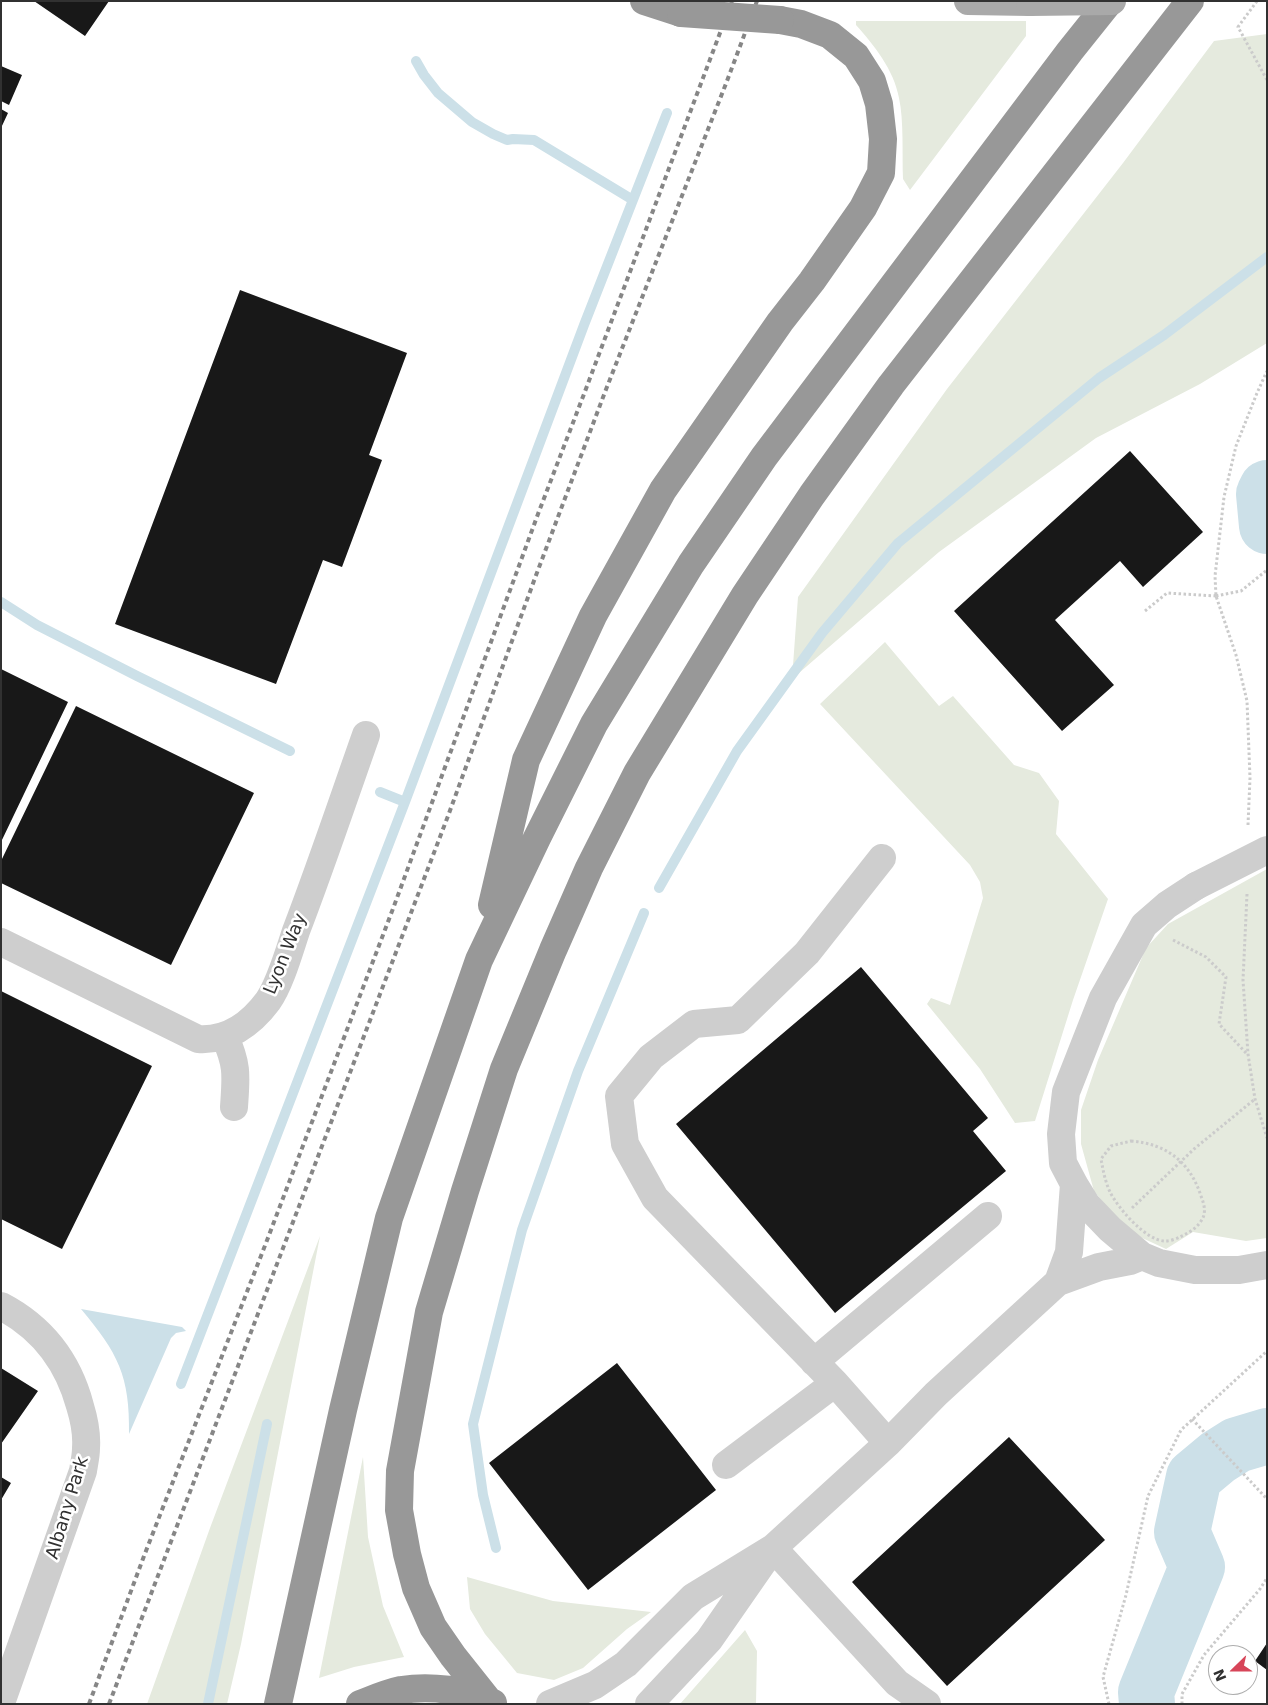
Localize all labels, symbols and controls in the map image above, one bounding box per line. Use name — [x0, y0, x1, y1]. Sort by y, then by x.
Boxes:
street label: Lyon Way — [260, 910, 312, 998]
street label: Albany Park — [42, 1454, 94, 1562]
north arrow — [1208, 1645, 1258, 1695]
text: N — [1210, 1667, 1230, 1684]

